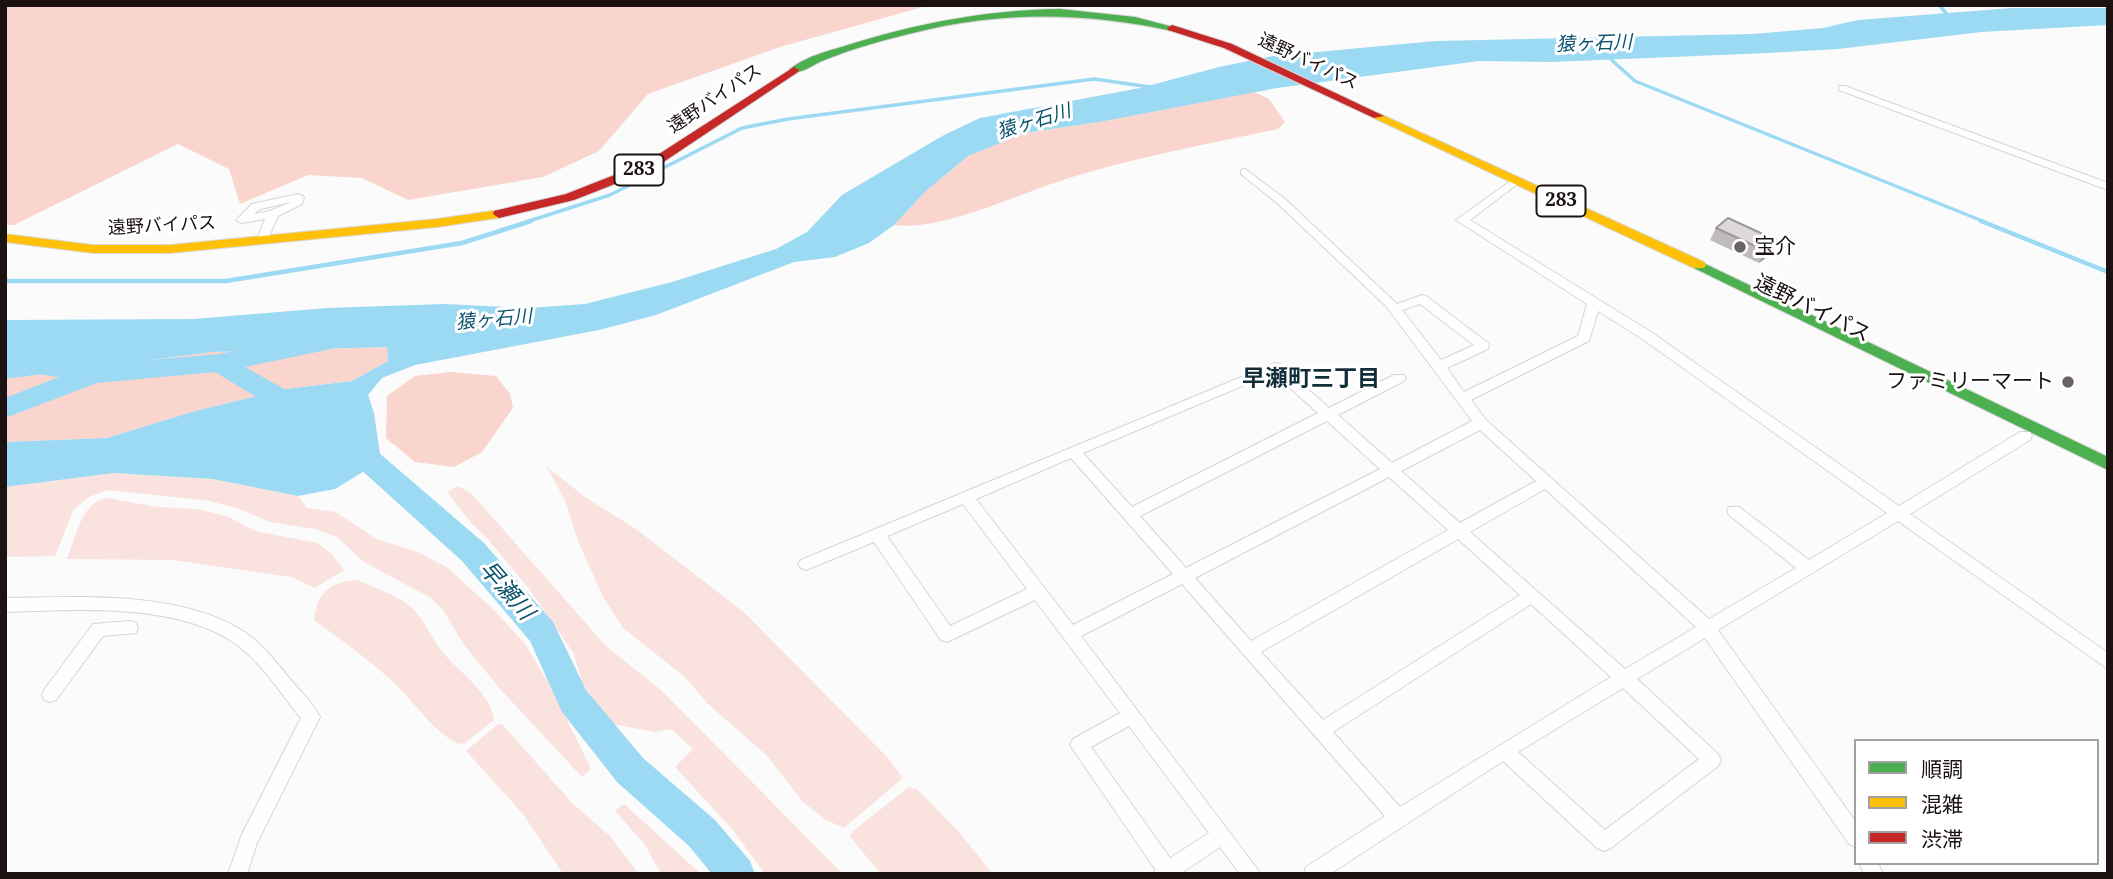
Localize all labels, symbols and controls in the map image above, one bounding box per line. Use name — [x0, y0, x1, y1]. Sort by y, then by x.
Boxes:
street label: 遠野バイパス — [1254, 29, 1362, 95]
water label: 猿ヶ石川 — [1556, 31, 1632, 57]
street label: 遠野バイパス — [664, 60, 766, 138]
water label: 猿ヶ石川 — [994, 100, 1074, 144]
road number: 283 — [614, 154, 664, 186]
road number: 283 — [1536, 186, 1586, 216]
street label: 遠野バイパス — [108, 212, 216, 240]
place label: 宝介 — [1754, 234, 1796, 260]
marker: 宝介 — [1732, 239, 1748, 255]
street label: 遠野バイパス — [1750, 270, 1874, 348]
water label: 猿ヶ石川 — [455, 305, 533, 335]
district label: 早瀬町三丁目 — [1242, 365, 1380, 393]
place label: ファミリーマート — [1886, 369, 2054, 395]
marker: ファミリーマート — [2060, 374, 2076, 390]
water label: 早瀬川 — [473, 556, 539, 626]
legend — [1854, 739, 2099, 865]
text: 順調 — [1921, 755, 1963, 783]
text: 混雑 — [1921, 790, 1963, 818]
text: 渋滞 — [1921, 825, 1963, 853]

